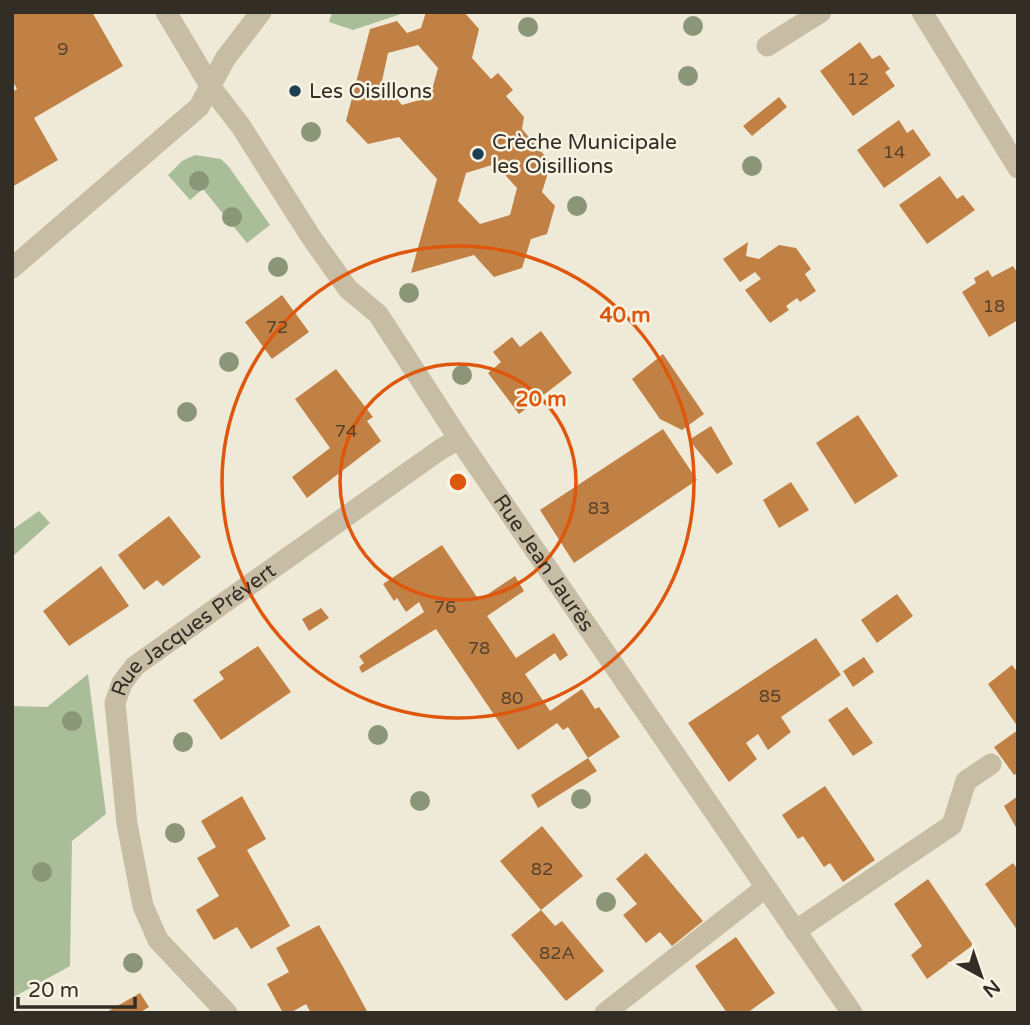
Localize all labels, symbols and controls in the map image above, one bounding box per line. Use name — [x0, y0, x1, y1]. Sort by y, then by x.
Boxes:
house number: 9 — [57, 38, 69, 60]
house number: 12 — [847, 68, 869, 90]
place label: Les Oisillons — [309, 79, 432, 104]
marker: Les Oisillons — [287, 83, 303, 99]
place label: Crèche Municipale les Oisillions — [492, 130, 677, 179]
house number: 14 — [883, 141, 905, 163]
marker: Crèche Municipale les Oisillions — [470, 146, 486, 162]
house number: 18 — [983, 295, 1005, 317]
text: 40 m — [599, 303, 651, 328]
house number: 72 — [266, 316, 288, 338]
text: 20 m — [515, 387, 567, 412]
house number: 74 — [335, 420, 357, 442]
centre of rings — [446, 470, 470, 494]
street label: Rue Jean Jaurès — [488, 490, 600, 636]
house number: 83 — [588, 497, 610, 519]
street label: Rue Jacques Prévert — [106, 558, 281, 699]
house number: 76 — [434, 596, 456, 618]
house number: 78 — [468, 637, 490, 659]
house number: 85 — [759, 685, 781, 707]
house number: 80 — [501, 687, 523, 709]
house number: 82 — [531, 858, 553, 880]
north arrow — [946, 941, 1016, 1011]
house number: 82A — [539, 942, 575, 964]
scale bar — [18, 965, 135, 1009]
text: N — [978, 975, 1004, 1002]
text: 20 m — [28, 978, 79, 1003]

